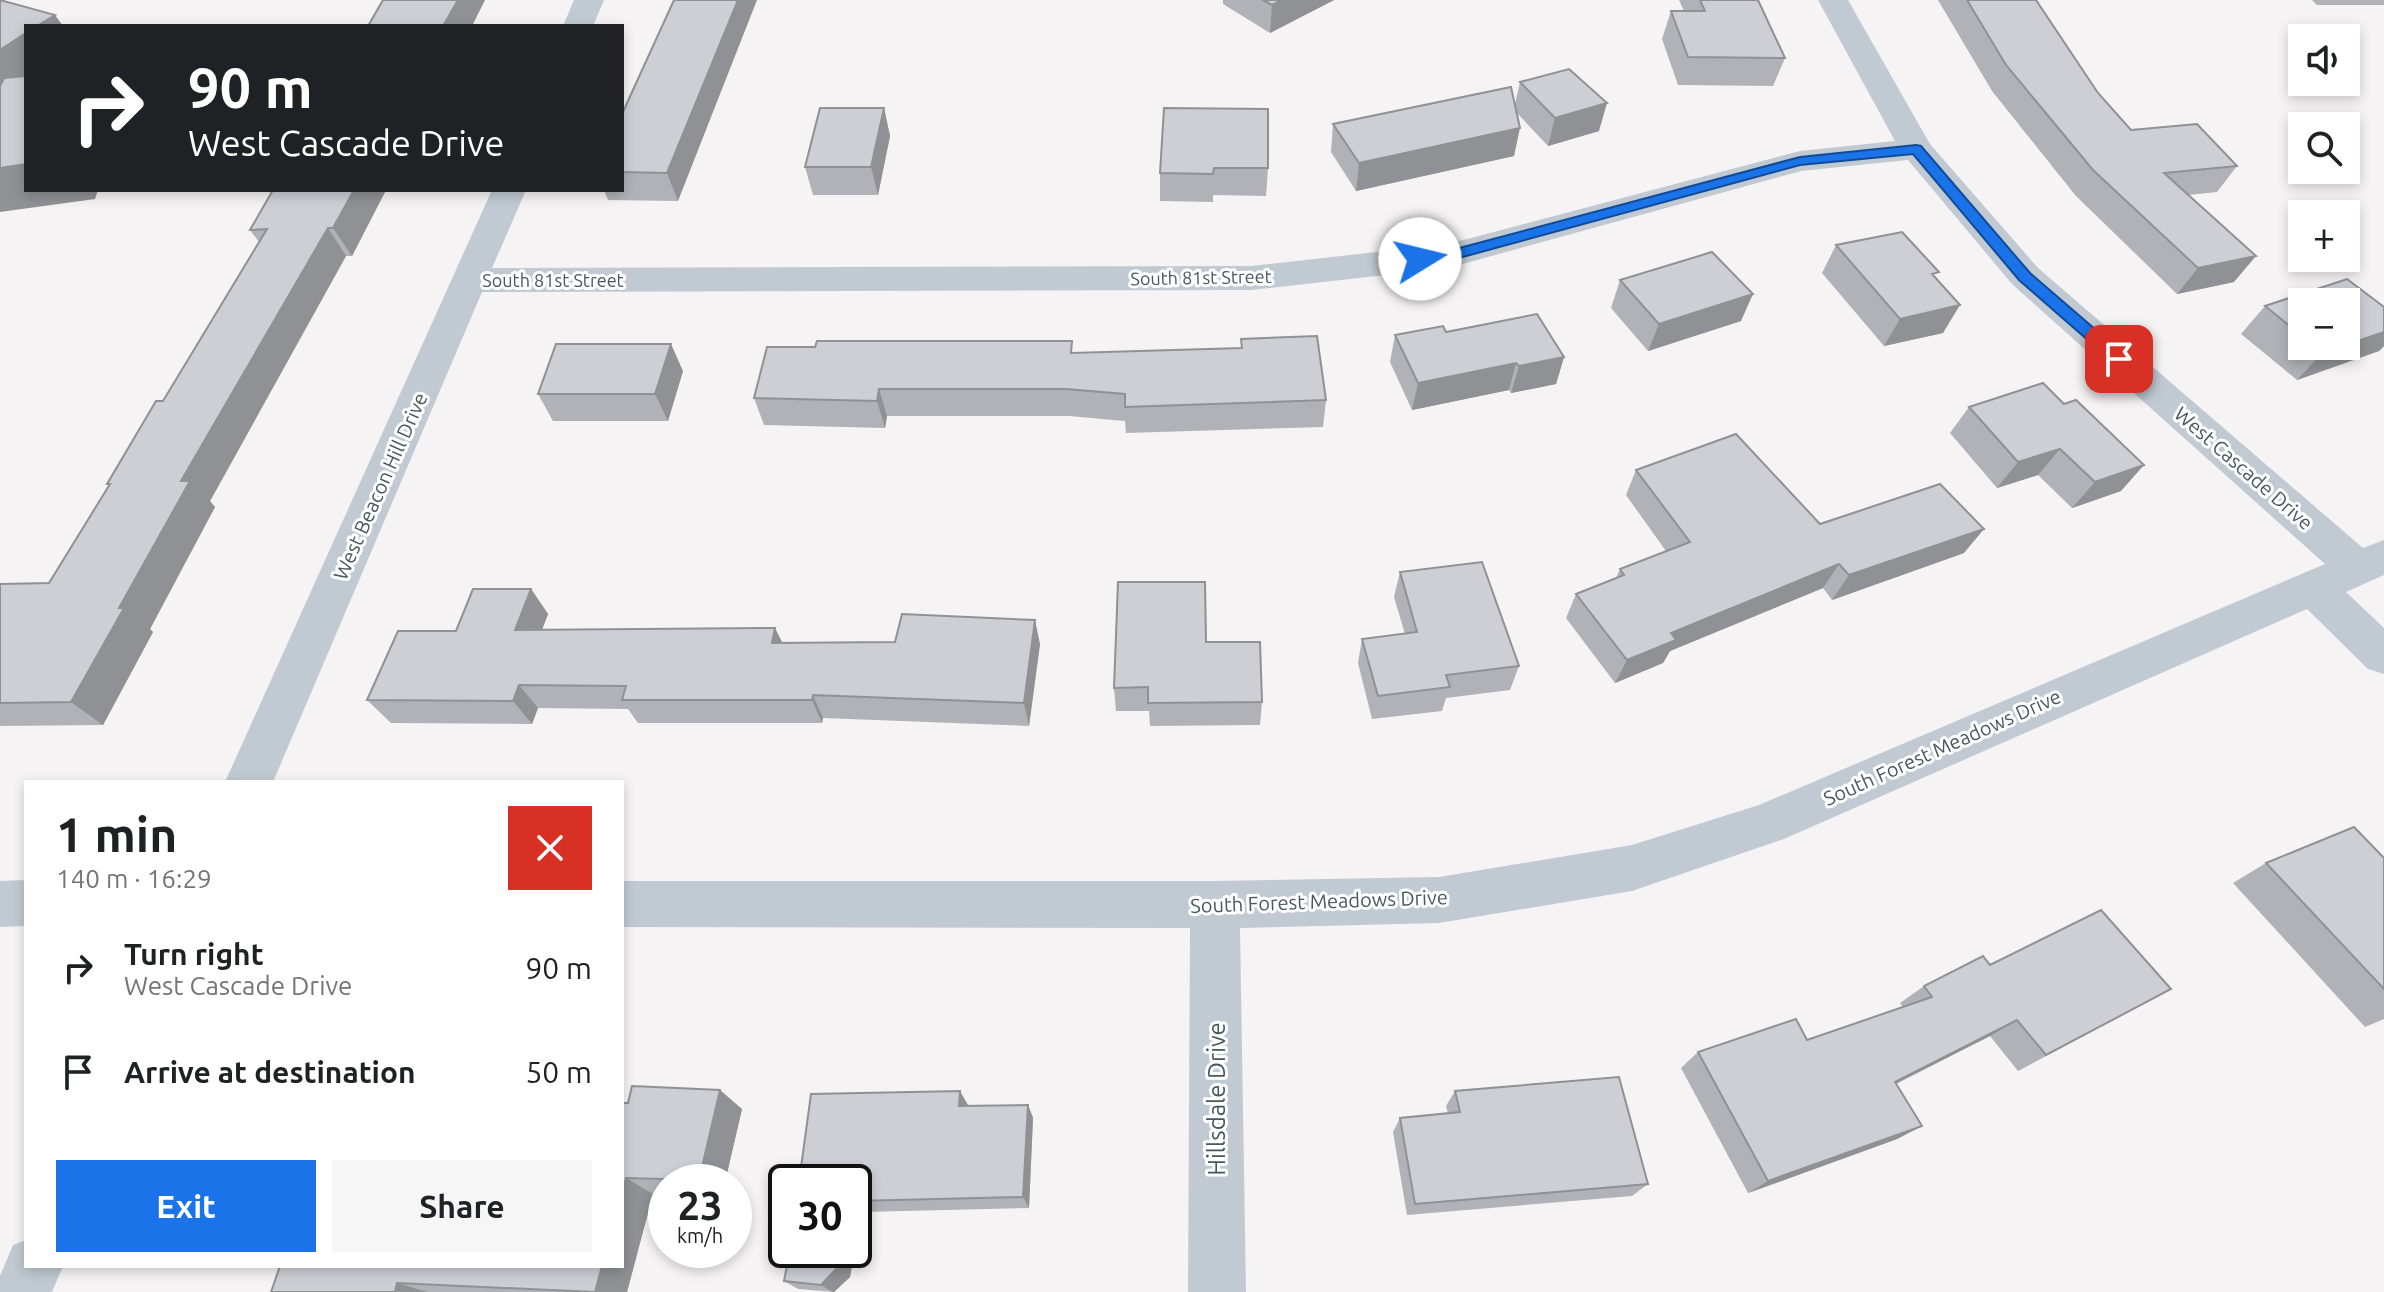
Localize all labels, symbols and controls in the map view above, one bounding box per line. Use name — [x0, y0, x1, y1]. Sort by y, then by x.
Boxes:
map controls — [2288, 24, 2360, 360]
button: sound — [2288, 24, 2360, 96]
icon: right — [56, 56, 160, 160]
text: 90 m — [188, 56, 313, 119]
button: search — [2288, 112, 2360, 184]
text: West Cascade Drive — [188, 122, 504, 163]
button: + — [2288, 200, 2360, 272]
position arrow — [1378, 217, 1462, 301]
street label: South 81st Street — [1130, 266, 1272, 288]
street label: South 81st Street — [482, 270, 624, 290]
button: − — [2288, 288, 2360, 360]
pin — [2085, 325, 2153, 393]
icon: arrive — [2097, 337, 2141, 381]
street label: West Beacon Hill Drive — [328, 389, 432, 583]
street label: West Cascade Drive — [2170, 402, 2318, 534]
street label: South Forest Meadows Drive — [1820, 684, 2064, 810]
button: close — [508, 806, 592, 890]
text: 1 min — [56, 807, 177, 861]
text: 140 m · 16:29 — [56, 864, 212, 893]
street label: South Forest Meadows Drive — [1190, 885, 1448, 917]
text: Turn right — [124, 937, 264, 971]
icon: right — [56, 946, 100, 990]
text: 90 m — [525, 951, 592, 985]
text: West Cascade Drive — [124, 971, 352, 1000]
street label: Hillsdale Drive — [1203, 1022, 1230, 1176]
icon: arrive — [56, 1050, 100, 1094]
text: Arrive at destination — [124, 1055, 416, 1089]
text: 50 m — [525, 1055, 592, 1089]
button: Exit — [56, 1160, 316, 1252]
button: Share — [332, 1160, 592, 1252]
speed limit sign: 30 — [768, 1164, 872, 1268]
text: 23 — [677, 1183, 723, 1228]
text: km/h — [677, 1224, 723, 1247]

